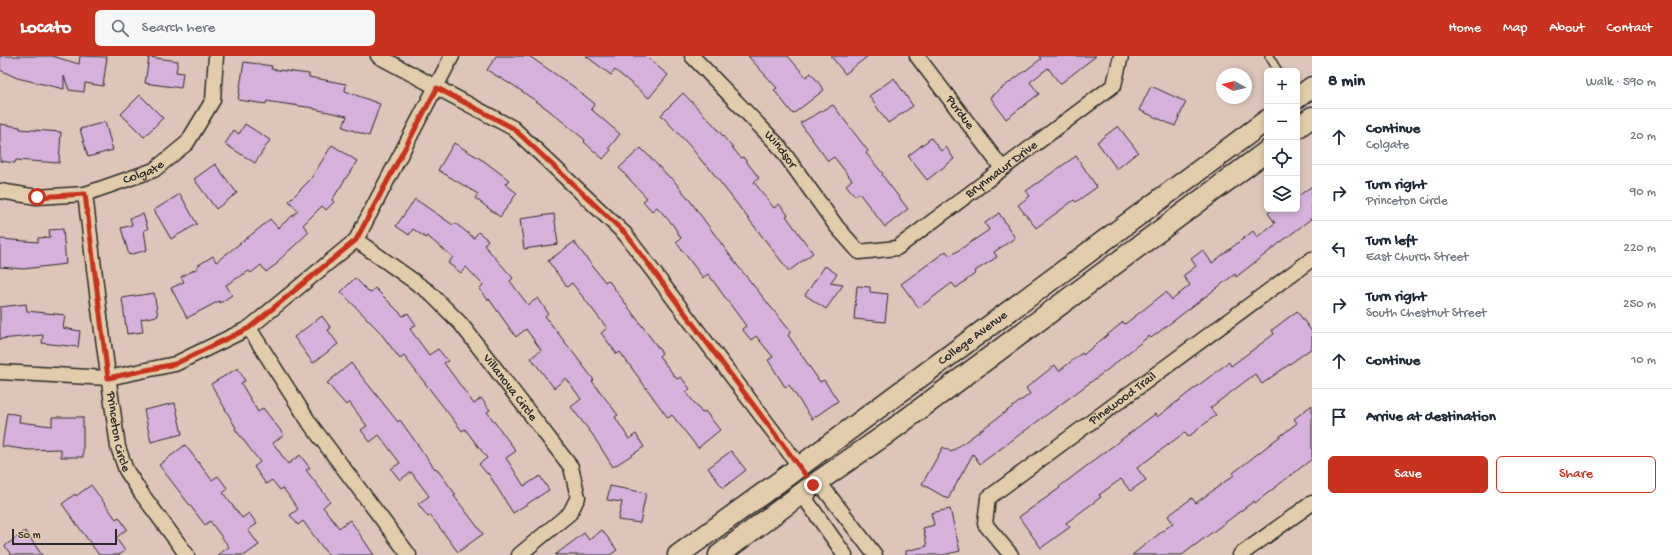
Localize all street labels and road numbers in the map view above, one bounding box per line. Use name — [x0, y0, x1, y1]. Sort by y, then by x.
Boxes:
street label: Purdue — [942, 92, 978, 133]
street label: Windsor — [761, 128, 801, 173]
street label: Brynmawr Drive — [962, 137, 1041, 202]
street label: Colgate — [121, 157, 168, 188]
street label: College Avenue — [935, 307, 1011, 369]
street label: Villanova Circle — [479, 350, 541, 424]
street label: Pinewood Trail — [1085, 369, 1159, 429]
street label: Princeton Circle — [103, 389, 134, 474]

